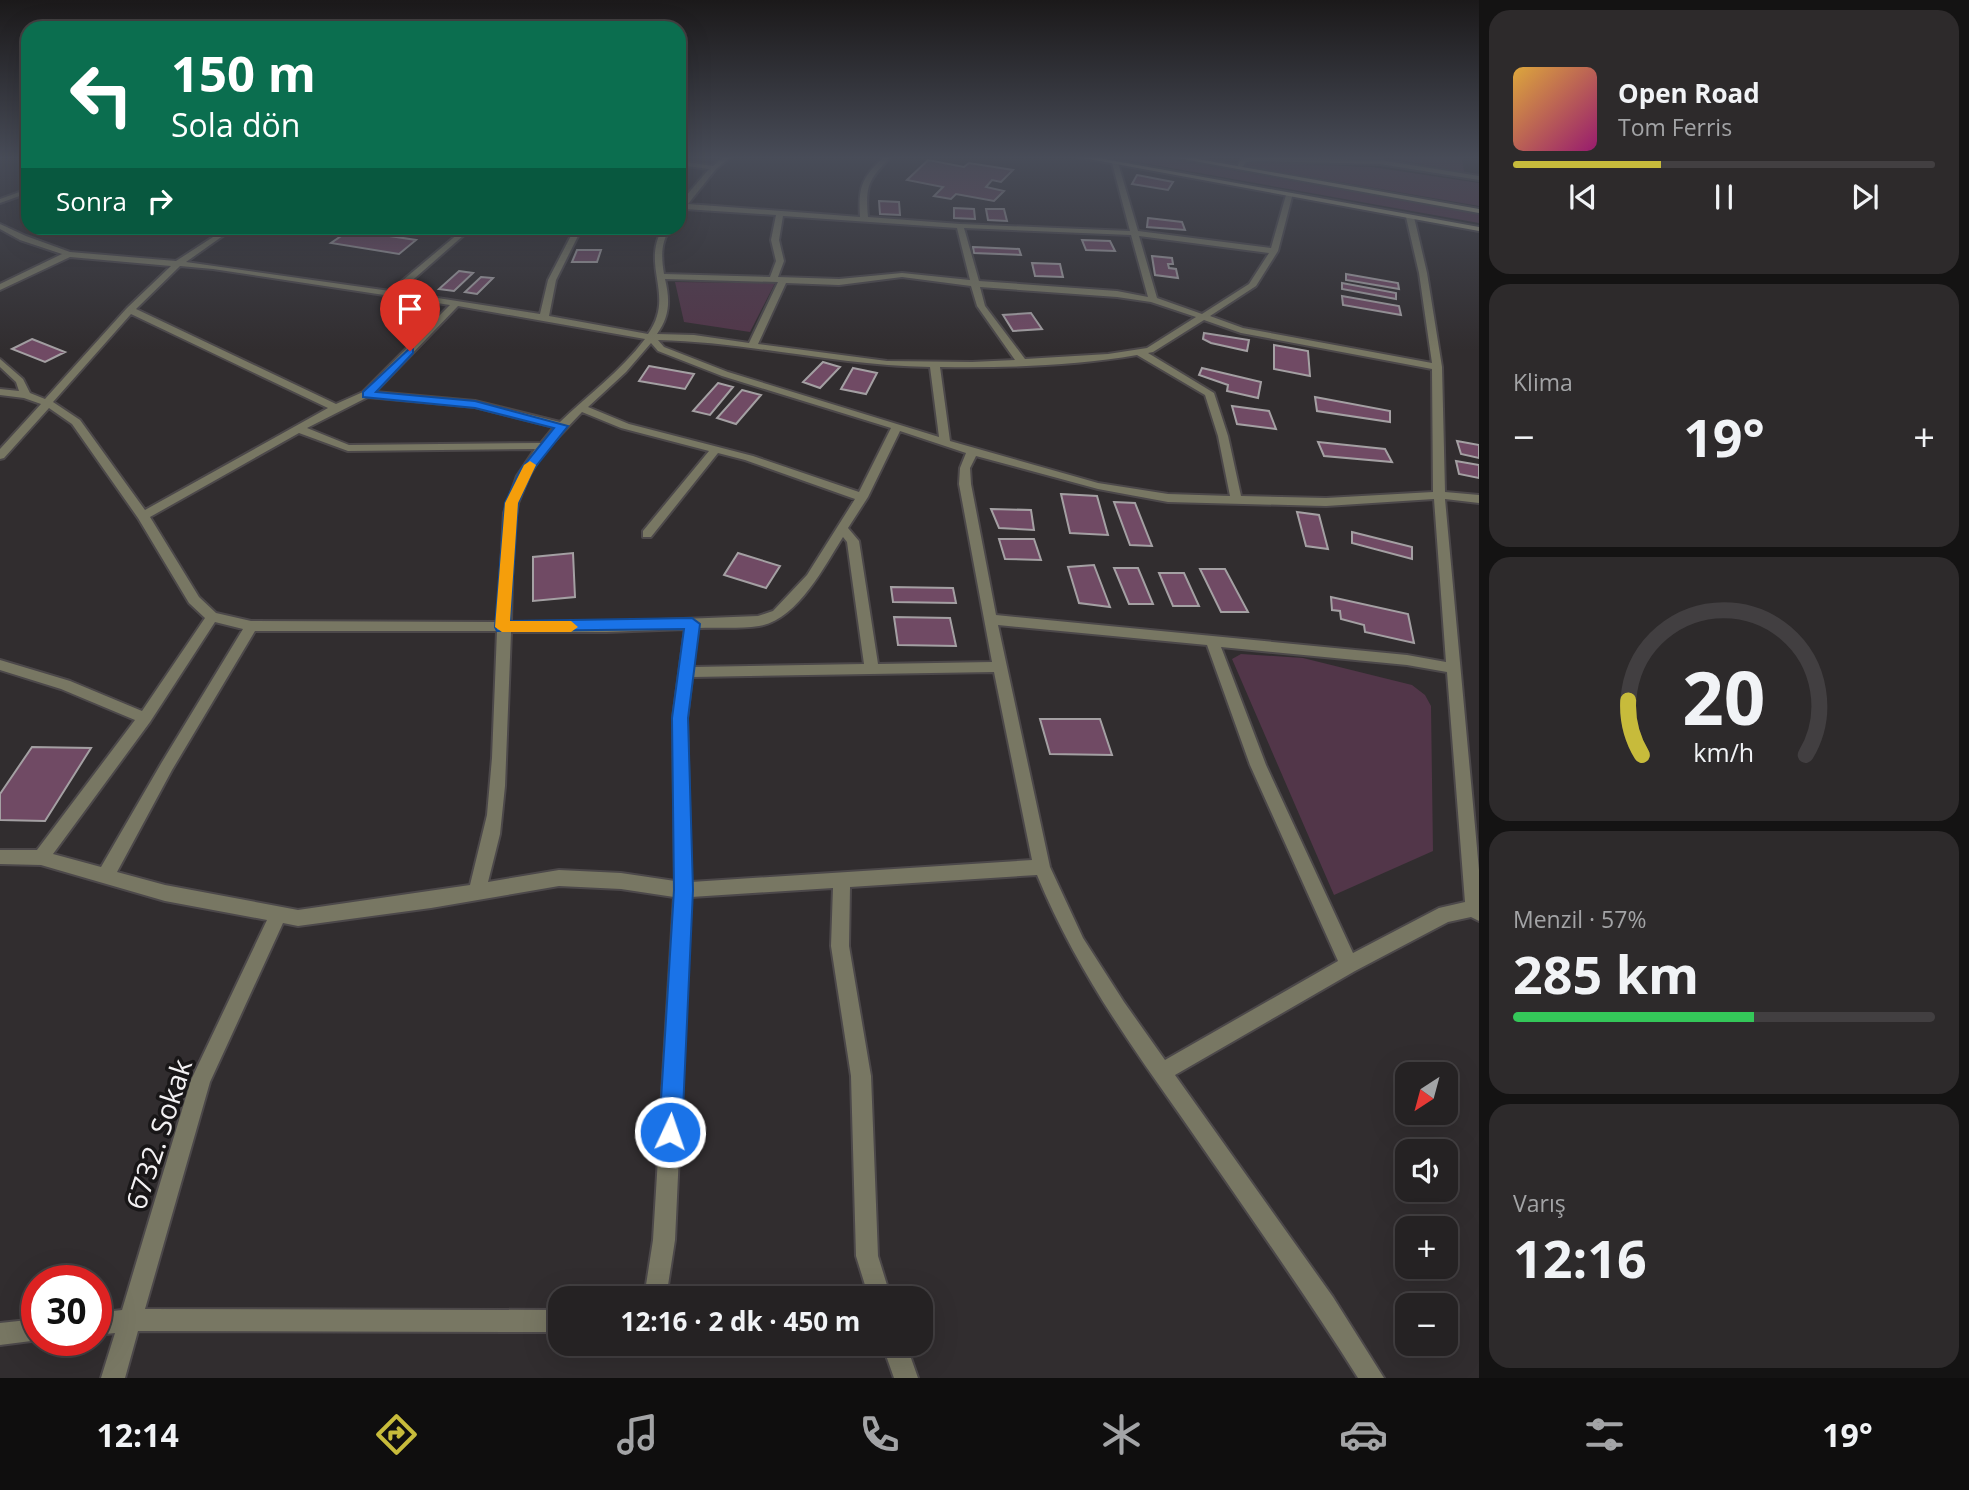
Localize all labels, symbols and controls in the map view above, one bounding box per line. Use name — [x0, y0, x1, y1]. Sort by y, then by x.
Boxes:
text: 150 m — [171, 40, 316, 106]
icon: left — [56, 49, 147, 140]
text: Open Road — [1618, 75, 1760, 111]
text: Sola dön — [171, 103, 300, 146]
text: Tom Ferris — [1618, 111, 1732, 143]
icon: previous — [1564, 178, 1602, 216]
icon: pause — [1705, 178, 1743, 216]
icon: next — [1846, 178, 1884, 216]
icon: right — [141, 182, 179, 220]
text: Sonra — [56, 183, 127, 219]
pin — [380, 279, 440, 351]
icon: arrive — [391, 290, 429, 328]
text: Klima — [1513, 366, 1573, 398]
text: 19° — [1683, 401, 1765, 472]
text: − — [1513, 410, 1535, 462]
text: + — [1913, 410, 1935, 462]
text: 20 — [1682, 647, 1766, 746]
text: km/h — [1694, 735, 1754, 769]
text: Menzil · 57% — [1513, 903, 1646, 935]
text: 285 km — [1513, 938, 1699, 1009]
street label: 6732. Sokak — [116, 1054, 200, 1214]
north arrow — [1395, 1062, 1458, 1125]
map controls — [1395, 1062, 1458, 1356]
position arrow — [633, 1095, 707, 1169]
button: sound — [1395, 1139, 1458, 1202]
text: Varış — [1513, 1187, 1566, 1219]
button: + — [1395, 1216, 1458, 1279]
text: 12:16 — [1513, 1222, 1647, 1293]
speed limit sign: 30 — [21, 1265, 112, 1356]
button: − — [1395, 1293, 1458, 1356]
text: 12:16 · 2 dk · 450 m — [621, 1303, 860, 1339]
icon: directions — [372, 1410, 421, 1459]
icon: music — [613, 1410, 662, 1459]
icon: phone — [855, 1410, 904, 1459]
icon: climate — [1097, 1410, 1146, 1459]
icon: car — [1339, 1410, 1388, 1459]
icon: filters — [1580, 1410, 1629, 1459]
text: 12:14 — [96, 1413, 179, 1456]
text: 19° — [1822, 1413, 1873, 1456]

